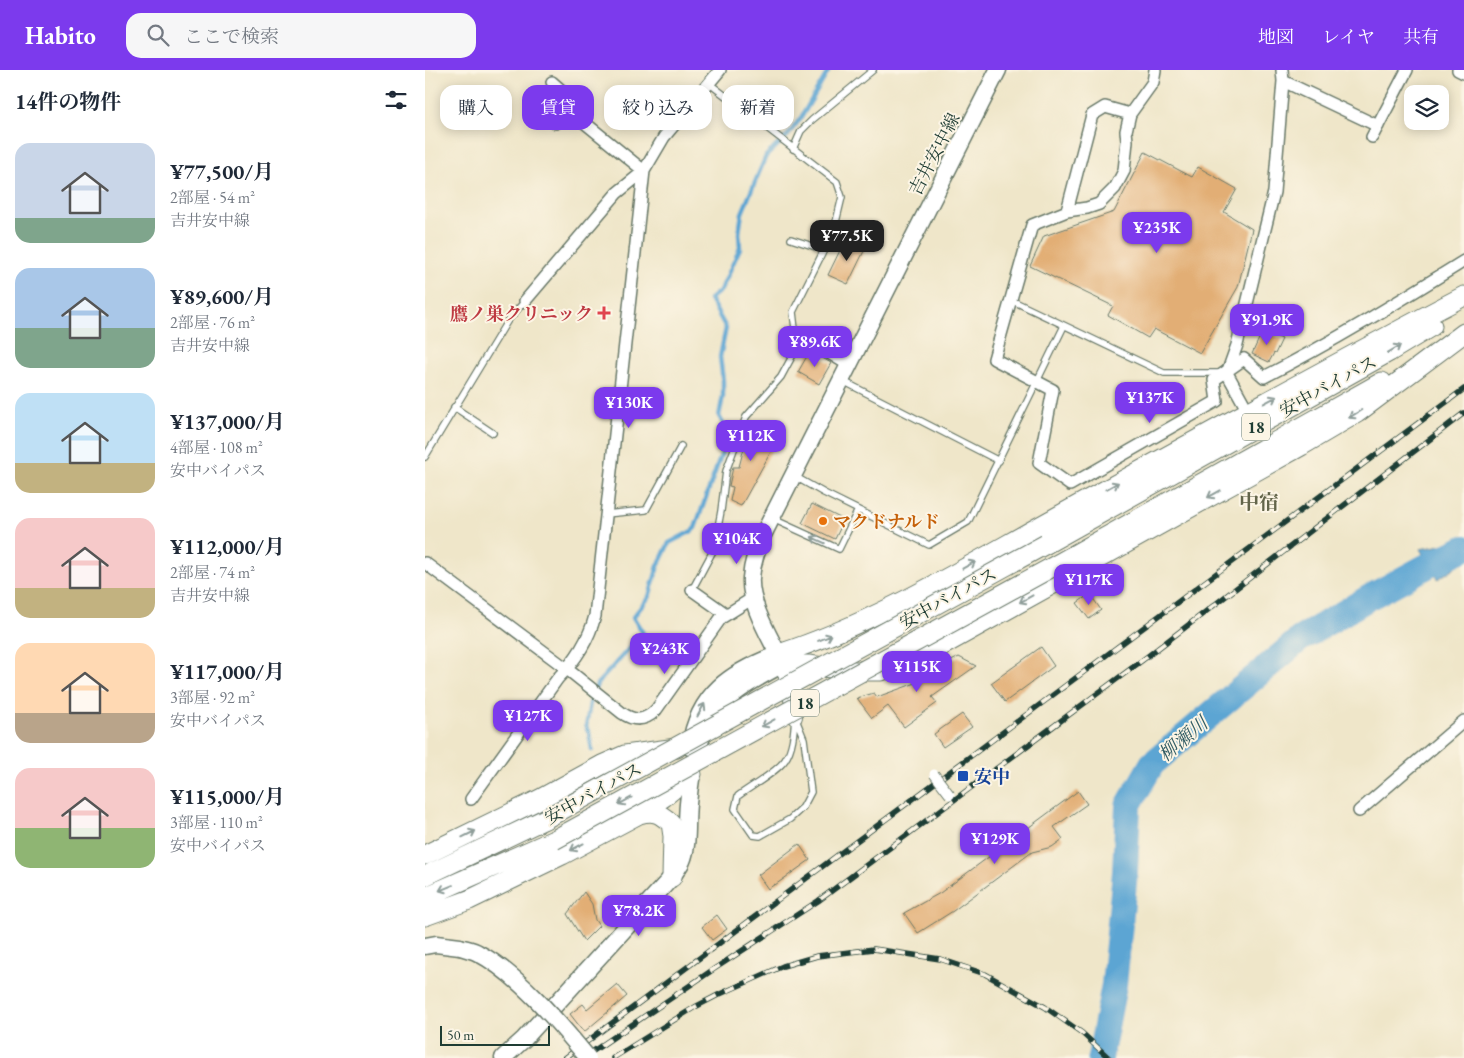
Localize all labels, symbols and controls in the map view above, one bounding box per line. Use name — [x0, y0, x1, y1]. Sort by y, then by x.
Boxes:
search box — [126, 13, 476, 58]
text: Habito — [25, 20, 96, 51]
icon: search — [144, 21, 172, 49]
text: ここで検索 — [184, 24, 279, 49]
text: 地図 — [1258, 25, 1294, 48]
text: レイヤ — [1322, 25, 1375, 48]
text: 共有 — [1403, 25, 1439, 48]
chip: 購入 — [440, 85, 512, 130]
chip: 賃貸 — [522, 85, 594, 130]
chip: 絞り込み — [604, 85, 712, 130]
chip: 新着 — [722, 85, 794, 130]
map controls — [1404, 85, 1449, 130]
button: layers — [1404, 85, 1449, 130]
icon: filters — [382, 86, 410, 114]
text: 14件の物件 — [15, 88, 121, 115]
street label: 吉井安中線 — [903, 109, 965, 199]
text: ¥77,500/月 — [170, 158, 274, 185]
icon: home — [55, 163, 115, 223]
text: 2部屋 · 54 m² — [170, 187, 255, 208]
text: 吉井安中線 — [170, 210, 250, 231]
pin: ¥235K — [1122, 212, 1192, 254]
text: ¥235K — [1133, 217, 1181, 238]
pin: ¥77.5K — [806, 220, 888, 262]
text: ¥77.5K — [821, 225, 873, 246]
text: ¥89,600/月 — [170, 283, 274, 310]
icon: home — [55, 288, 115, 348]
place label: 鷹ノ巣クリニック — [450, 302, 593, 325]
pin: ¥91.9K — [1226, 304, 1308, 346]
marker: 鷹ノ巣クリニック — [597, 306, 611, 320]
text: ¥91.9K — [1241, 309, 1293, 330]
text: 2部屋 · 76 m² — [170, 312, 255, 333]
pin: ¥89.6K — [774, 326, 856, 368]
text: ¥89.6K — [789, 331, 841, 352]
text: 吉井安中線 — [170, 335, 250, 356]
one-way arrow — [1386, 344, 1400, 354]
street label: 安中バイパス — [1275, 350, 1381, 422]
pin: ¥137K — [1115, 382, 1185, 424]
pin: ¥130K — [594, 386, 664, 429]
text: ¥137K — [1126, 387, 1174, 408]
text: ¥130K — [605, 392, 653, 413]
one-way arrow — [1262, 395, 1277, 405]
text: ¥137,000/月 — [170, 408, 285, 435]
one-way arrow — [1348, 409, 1362, 419]
icon: home — [55, 413, 115, 473]
road number: 18 — [1242, 414, 1270, 441]
pin: ¥112K — [716, 420, 786, 462]
text: ¥112K — [727, 425, 775, 446]
text: 4部屋 · 108 m² — [170, 437, 263, 458]
text: 安中バイパス — [170, 460, 266, 481]
one-way arrow — [1104, 481, 1119, 490]
district label: 中宿 — [1239, 489, 1279, 515]
one-way arrow — [1207, 490, 1221, 500]
place label: マクドナルド — [833, 510, 940, 533]
marker: マクドナルド — [817, 515, 829, 527]
pin: ¥104K — [702, 522, 772, 565]
text: ¥104K — [713, 528, 761, 549]
text: ¥112,000/月 — [170, 533, 285, 560]
one-way arrow — [811, 534, 826, 544]
icon: home — [55, 538, 115, 598]
one-way arrow — [962, 559, 976, 569]
text: 2部屋 · 74 m² — [170, 562, 255, 583]
street label: 安中バイパス — [895, 562, 1001, 634]
pin: ¥117K — [1054, 564, 1124, 606]
text: ¥117K — [1065, 569, 1113, 590]
text: 吉井安中線 — [170, 585, 250, 606]
one-way arrow — [1019, 594, 1033, 604]
pin: ¥243K — [630, 632, 700, 675]
one-way arrow — [817, 633, 832, 643]
text: ¥243K — [641, 638, 689, 659]
pin: ¥115K — [882, 650, 952, 693]
text: ¥115K — [893, 656, 941, 677]
text: ¥117,000/月 — [170, 658, 285, 685]
icon: home — [55, 663, 115, 723]
text: 3部屋 · 92 m² — [170, 687, 255, 708]
road number: 18 — [791, 690, 819, 716]
pin: ¥127K — [493, 700, 563, 742]
one-way arrow — [697, 703, 706, 718]
text: ¥127K — [504, 705, 552, 726]
text: 安中バイパス — [170, 710, 266, 731]
water label: 柳瀬川 — [1153, 710, 1214, 767]
one-way arrow — [760, 718, 775, 728]
street label: 安中バイパス — [540, 757, 646, 829]
place label: 安中 — [974, 765, 1010, 788]
marker: 安中 — [956, 769, 970, 783]
text: ¥115,000/月 — [170, 783, 285, 810]
icon: home — [55, 788, 115, 848]
one-way arrow — [618, 796, 633, 806]
text: 3部屋 · 110 m² — [170, 812, 263, 833]
pin: ¥129K — [960, 822, 1030, 865]
text: ¥129K — [971, 828, 1019, 849]
one-way arrow — [461, 829, 476, 838]
text: 安中バイパス — [170, 835, 266, 856]
one-way arrow — [570, 842, 585, 852]
one-way arrow — [439, 884, 454, 894]
pin: ¥78.2K — [598, 894, 680, 937]
text: ¥78.2K — [613, 900, 665, 921]
scale bar — [440, 1023, 550, 1046]
text: 50 m — [447, 1026, 474, 1044]

